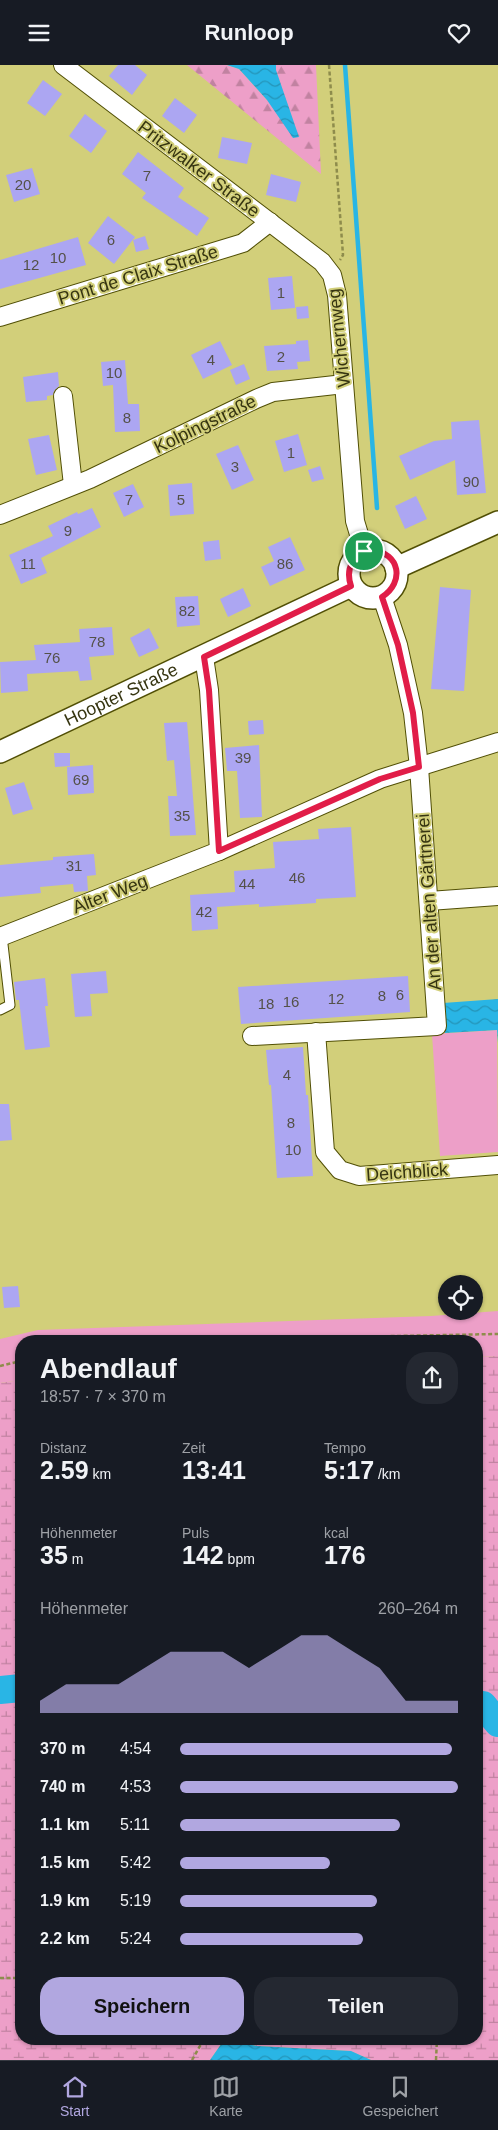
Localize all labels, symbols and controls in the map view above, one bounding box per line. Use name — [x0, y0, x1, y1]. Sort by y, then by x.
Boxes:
icon: menu — [25, 19, 53, 47]
icon: heart — [445, 19, 473, 47]
text: Runloop — [204, 20, 294, 45]
street label: Pritzwalker Straße — [134, 117, 264, 221]
house number: 7 — [143, 167, 151, 184]
house number: 20 — [15, 176, 31, 193]
house number: 6 — [107, 231, 115, 248]
street label: Pont de Claix Straße — [56, 241, 220, 309]
house number: 10 — [50, 249, 66, 266]
house number: 12 — [23, 256, 39, 273]
house number: 1 — [277, 284, 285, 301]
street label: Wichernweg — [324, 288, 354, 388]
house number: 2 — [277, 348, 285, 365]
house number: 4 — [207, 351, 215, 368]
house number: 10 — [106, 364, 122, 381]
street label: Kolpingstraße — [151, 391, 259, 457]
house number: 8 — [123, 409, 131, 426]
house number: 1 — [287, 444, 295, 461]
house number: 3 — [231, 458, 239, 475]
house number: 90 — [463, 473, 479, 490]
house number: 7 — [125, 491, 133, 508]
house number: 5 — [177, 491, 185, 508]
house number: 9 — [64, 522, 72, 539]
pin — [343, 530, 385, 572]
icon: arrive — [350, 537, 378, 565]
house number: 11 — [20, 555, 36, 572]
house number: 86 — [277, 555, 293, 572]
house number: 82 — [179, 602, 195, 619]
house number: 78 — [89, 633, 105, 650]
house number: 76 — [44, 649, 60, 666]
street label: Hoopter Straße — [61, 659, 181, 730]
house number: 39 — [235, 749, 251, 766]
house number: 69 — [73, 771, 89, 788]
house number: 35 — [174, 807, 190, 824]
street label: An der alten Gärtnerei — [413, 813, 445, 991]
house number: 31 — [66, 857, 82, 874]
house number: 46 — [289, 869, 305, 886]
street label: Alter Weg — [70, 871, 150, 917]
house number: 44 — [239, 875, 255, 892]
house number: 42 — [196, 903, 212, 920]
house number: 6 — [396, 986, 404, 1003]
house number: 8 — [378, 987, 386, 1004]
house number: 12 — [328, 990, 344, 1007]
house number: 16 — [283, 993, 299, 1010]
house number: 18 — [258, 995, 274, 1012]
house number: 4 — [283, 1066, 291, 1083]
house number: 8 — [287, 1114, 295, 1131]
house number: 10 — [285, 1141, 301, 1158]
street label: Deichblick — [365, 1159, 450, 1185]
map controls — [438, 1275, 483, 1320]
button: locate — [438, 1275, 483, 1320]
button: share — [406, 1352, 458, 1404]
text: Abendlauf — [40, 1353, 177, 1384]
text: 18:57 · 7 × 370 m — [40, 1388, 166, 1405]
text: Distanz — [40, 1440, 87, 1456]
text: Zeit — [182, 1440, 205, 1456]
text: Tempo — [324, 1440, 366, 1456]
text: 2.59 — [40, 1456, 89, 1484]
text: 13:41 — [182, 1456, 246, 1484]
text: 5:17 — [324, 1456, 374, 1484]
text: km — [89, 1466, 111, 1482]
text: /km — [374, 1466, 401, 1482]
text: Höhenmeter — [40, 1525, 117, 1541]
text: Puls — [182, 1525, 209, 1541]
text: kcal — [324, 1525, 349, 1541]
text: 35 — [40, 1541, 68, 1569]
text: 142 — [182, 1541, 224, 1569]
text: 176 — [324, 1541, 366, 1569]
text: m — [68, 1551, 83, 1567]
text: bpm — [224, 1551, 255, 1567]
text: Höhenmeter — [40, 1600, 128, 1617]
text: 260–264 m — [378, 1600, 458, 1617]
text: 370 m — [40, 1740, 85, 1757]
text: 4:54 — [120, 1740, 151, 1757]
text: 740 m — [40, 1778, 85, 1795]
text: 4:53 — [120, 1778, 151, 1795]
text: 1.1 km — [40, 1816, 90, 1833]
text: 5:11 — [120, 1816, 150, 1833]
text: 1.5 km — [40, 1854, 90, 1871]
text: 5:42 — [120, 1854, 151, 1871]
text: 1.9 km — [40, 1892, 90, 1909]
text: 5:19 — [120, 1892, 151, 1909]
text: 2.2 km — [40, 1930, 90, 1947]
text: 5:24 — [120, 1930, 151, 1947]
button: Speichern — [40, 1977, 244, 2035]
button: Teilen — [254, 1977, 458, 2035]
tab: Start — [60, 2073, 89, 2119]
tab: Karte — [209, 2073, 243, 2119]
tab: Gespeichert — [363, 2073, 438, 2119]

